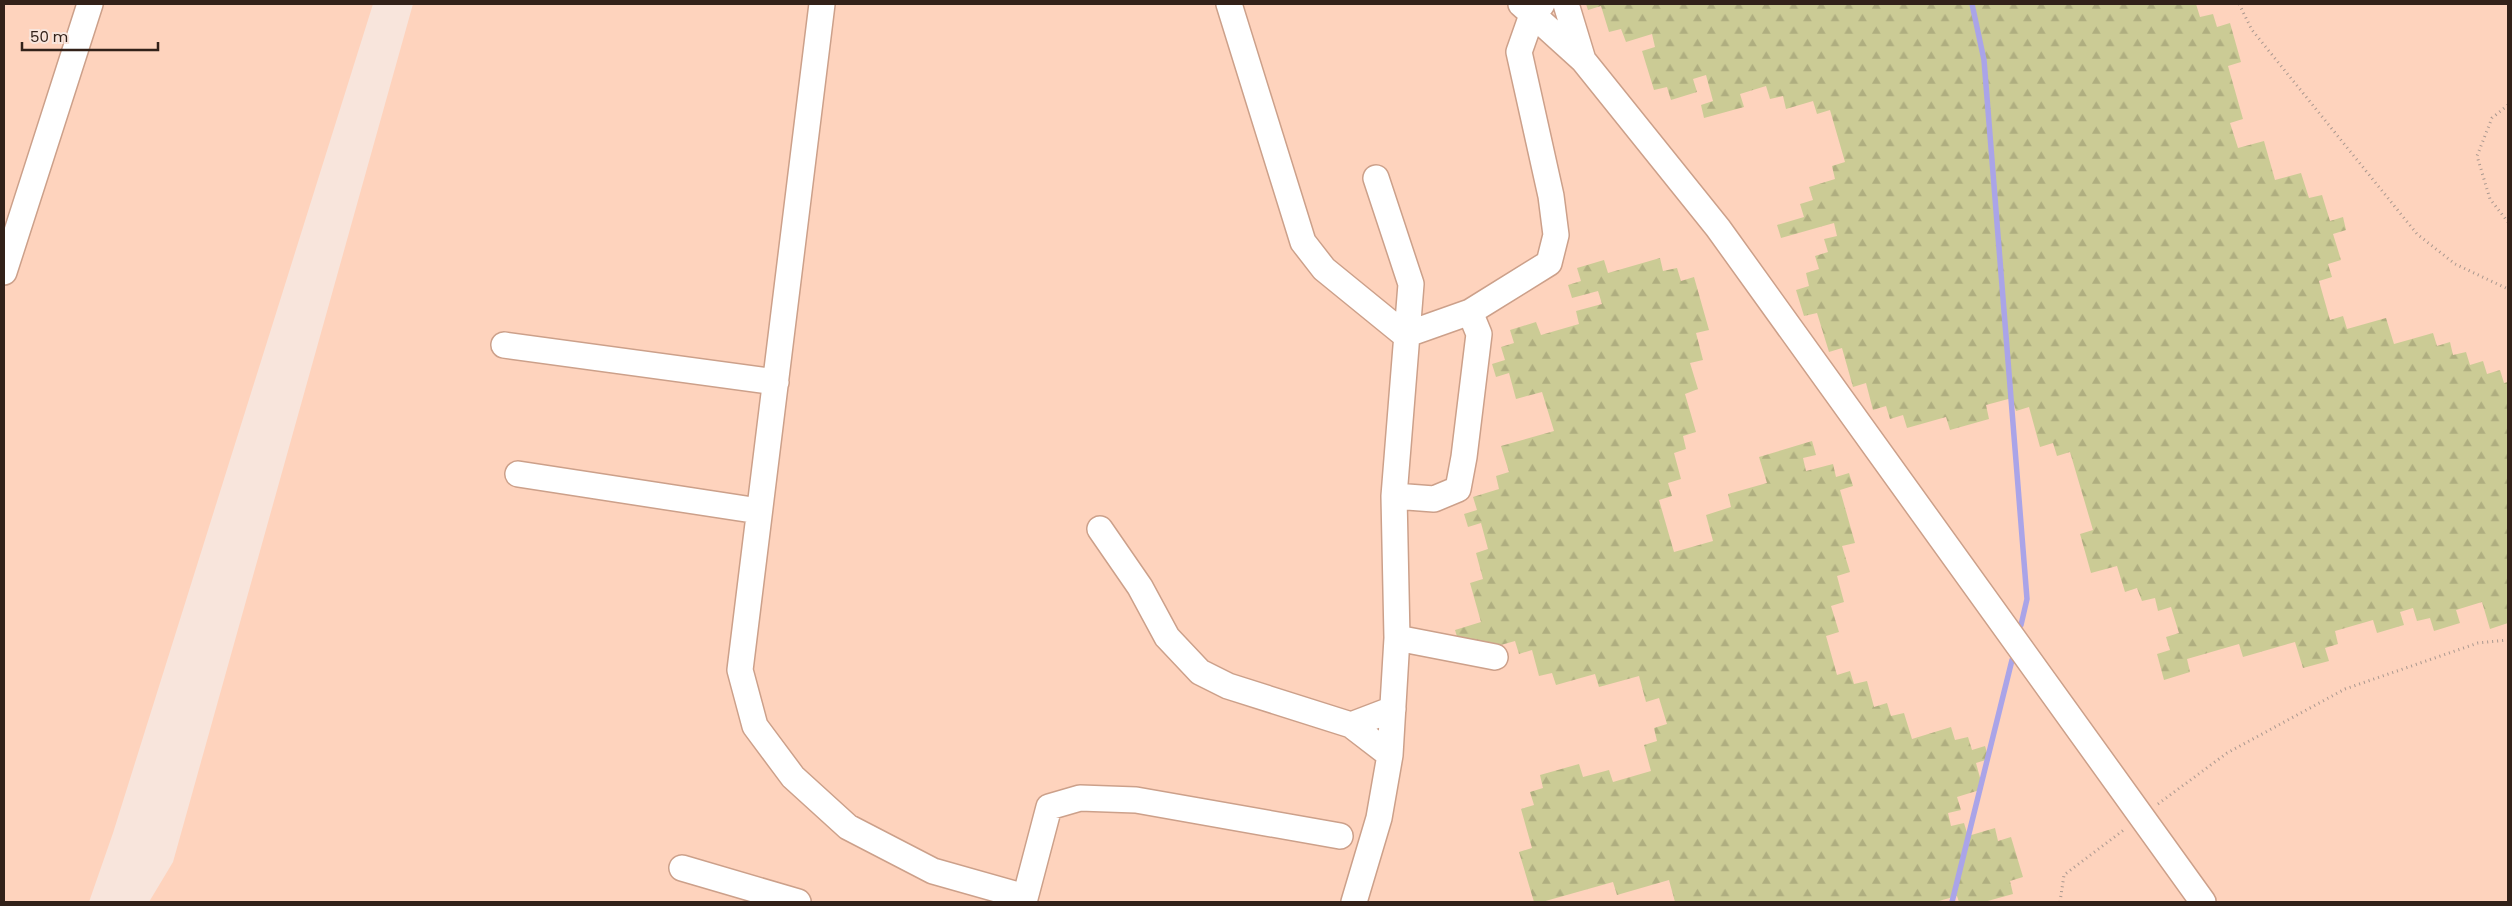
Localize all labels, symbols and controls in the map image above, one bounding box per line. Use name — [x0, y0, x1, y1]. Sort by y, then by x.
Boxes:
scale bar — [22, 20, 159, 52]
text: 50 m — [30, 26, 68, 47]

